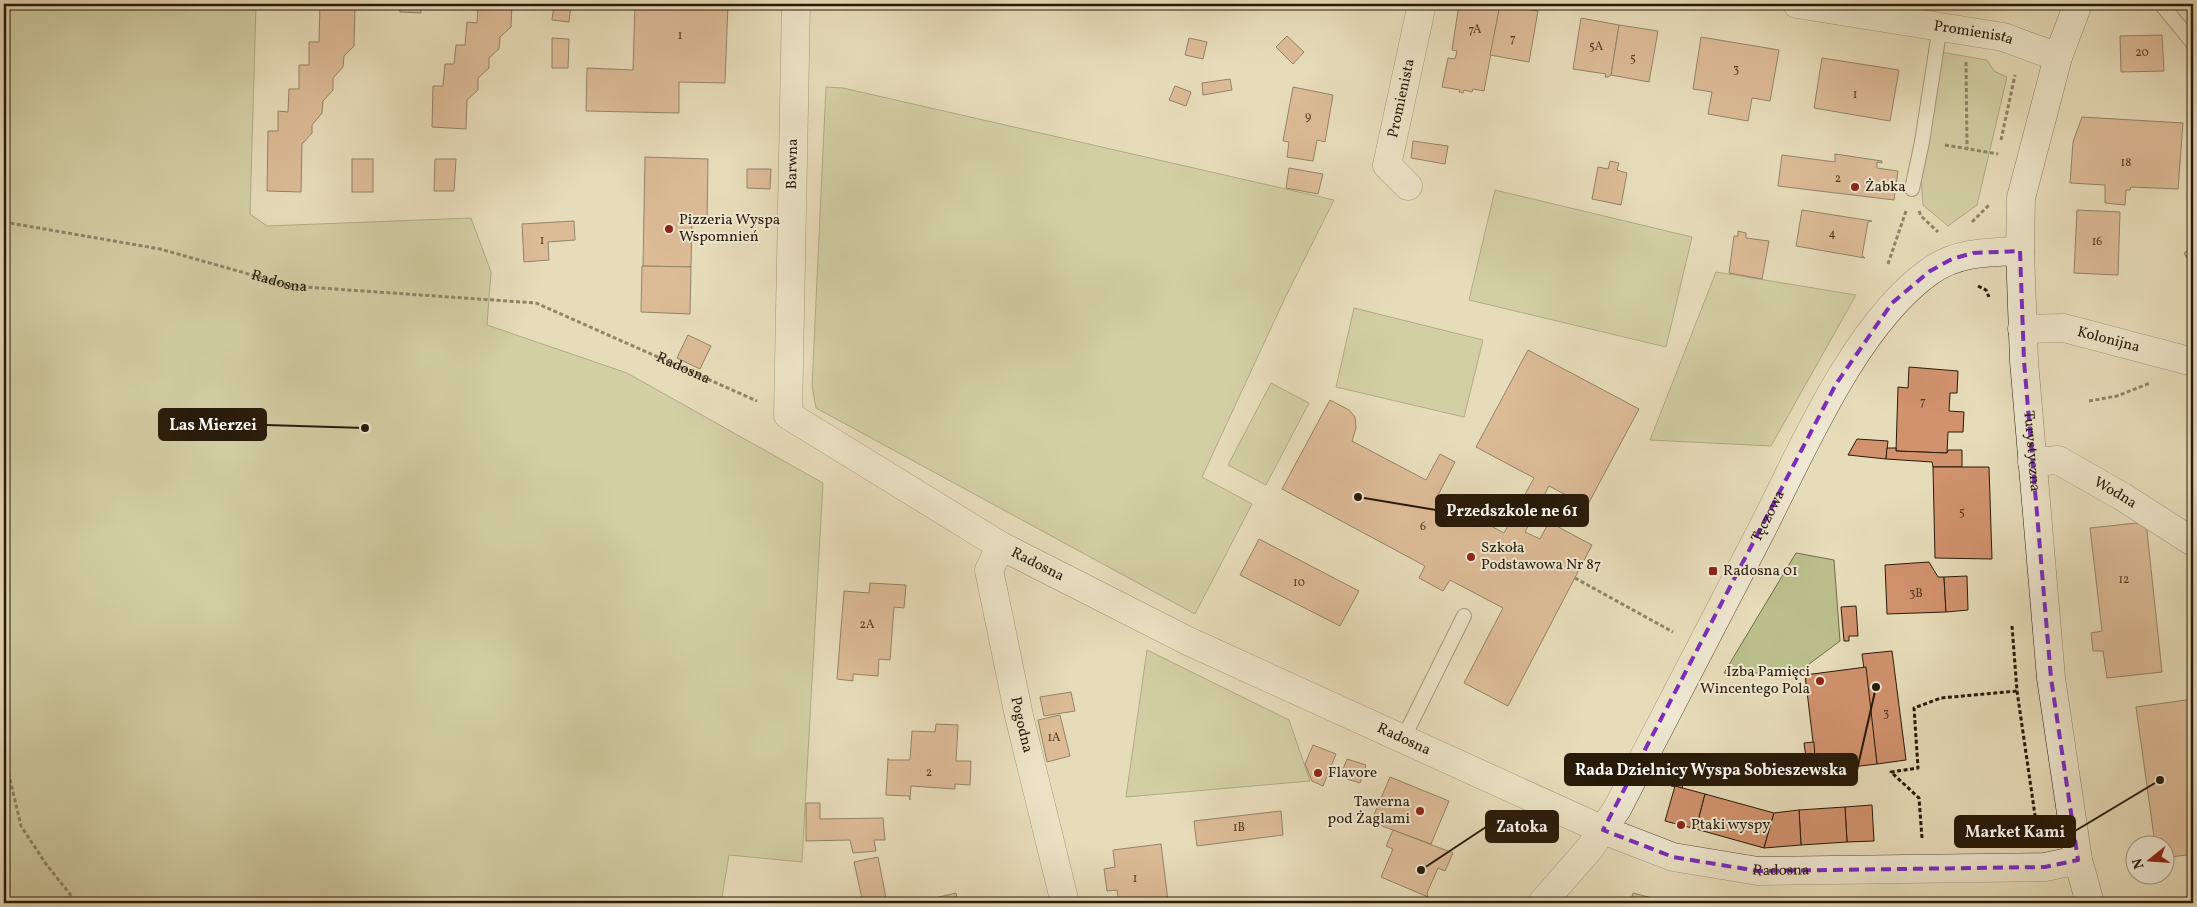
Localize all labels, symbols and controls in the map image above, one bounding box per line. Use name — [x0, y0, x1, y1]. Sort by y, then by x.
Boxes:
street label: Promienista — [1932, 16, 2017, 51]
house number: 7A — [1468, 22, 1482, 38]
house number: 1 — [678, 28, 682, 44]
house number: 7 — [1510, 31, 1516, 47]
house number: 5A — [1589, 39, 1604, 55]
house number: 20 — [2135, 45, 2149, 61]
house number: 5 — [1630, 51, 1636, 67]
street label: Promienista — [1383, 57, 1420, 140]
house number: 3 — [1733, 62, 1739, 78]
house number: 1 — [1853, 87, 1857, 103]
house number: 9 — [1305, 109, 1311, 125]
street label: Barwna — [782, 138, 804, 190]
house number: 18 — [2121, 155, 2131, 171]
house number: 2 — [1835, 171, 1841, 187]
place label: Żabka — [1865, 177, 1906, 198]
marker: Żabka — [1849, 181, 1861, 193]
place label: Pizzeria Wyspa Wspomnień — [679, 210, 780, 248]
marker: Pizzeria Wyspa Wspomnień — [663, 223, 675, 235]
house number: 4 — [1828, 226, 1836, 242]
house number: 1 — [540, 233, 544, 249]
house number: 16 — [2092, 234, 2102, 250]
street label: Radosna — [249, 265, 308, 298]
street label: Kolonijna — [2075, 321, 2142, 358]
street label: Radosna — [653, 347, 713, 389]
house number: 7 — [1920, 394, 1926, 410]
callout: Las Mierzei — [159, 409, 266, 440]
street label: Turystyczna — [2018, 410, 2046, 493]
text: Las Mierzei — [169, 415, 257, 437]
street label: Wodna — [2090, 472, 2141, 514]
street label: Tęczowa — [1746, 487, 1790, 546]
callout: Przedszkole ne 61 — [1436, 495, 1588, 526]
text: Przedszkole ne 61 — [1446, 501, 1578, 523]
house number: 5 — [1959, 505, 1965, 521]
house number: 6 — [1420, 519, 1426, 535]
place label: Szkoła Podstawowa Nr 87 — [1481, 538, 1601, 576]
street label: Radosna — [1007, 542, 1068, 587]
marker: Szkoła Podstawowa Nr 87 — [1465, 551, 1477, 563]
place label: Radosna 01 — [1723, 561, 1798, 582]
marker: Radosna 01 — [1707, 565, 1719, 577]
house number: 12 — [2118, 572, 2130, 588]
house number: 10 — [1293, 575, 1305, 591]
house number: 3B — [1909, 586, 1923, 602]
house number: 2A — [860, 617, 875, 633]
place label: Izba Pamięci Wincentego Pola — [1700, 662, 1810, 700]
marker: Izba Pamięci Wincentego Pola — [1814, 675, 1826, 687]
street label: Pogodna — [1005, 695, 1038, 755]
house number: 3 — [1883, 706, 1889, 722]
street label: Radosna — [1373, 718, 1434, 761]
house number: 1A — [1047, 730, 1061, 746]
callout: Rada Dzielnicy Wyspa Sobieszewska — [1565, 754, 1857, 785]
text: Rada Dzielnicy Wyspa Sobieszewska — [1575, 760, 1847, 782]
place label: Flavore — [1328, 763, 1377, 784]
house number: 2 — [926, 765, 932, 781]
marker: Flavore — [1312, 767, 1324, 779]
place label: Tawerna pod Żaglami — [1328, 792, 1410, 830]
marker: Tawerna pod Żaglami — [1414, 805, 1426, 817]
callout: Zatoka — [1486, 811, 1558, 842]
place label: Ptaki wyspy — [1691, 815, 1770, 836]
callout: Market Kami — [1955, 816, 2075, 847]
text: Zatoka — [1496, 817, 1548, 839]
marker: Ptaki wyspy — [1675, 819, 1687, 831]
house number: 1B — [1233, 820, 1245, 836]
text: Market Kami — [1965, 822, 2065, 844]
north arrow — [2124, 834, 2174, 884]
text: N — [2128, 856, 2150, 871]
street label: Radosna — [1751, 860, 1810, 882]
house number: 1 — [1133, 871, 1137, 887]

